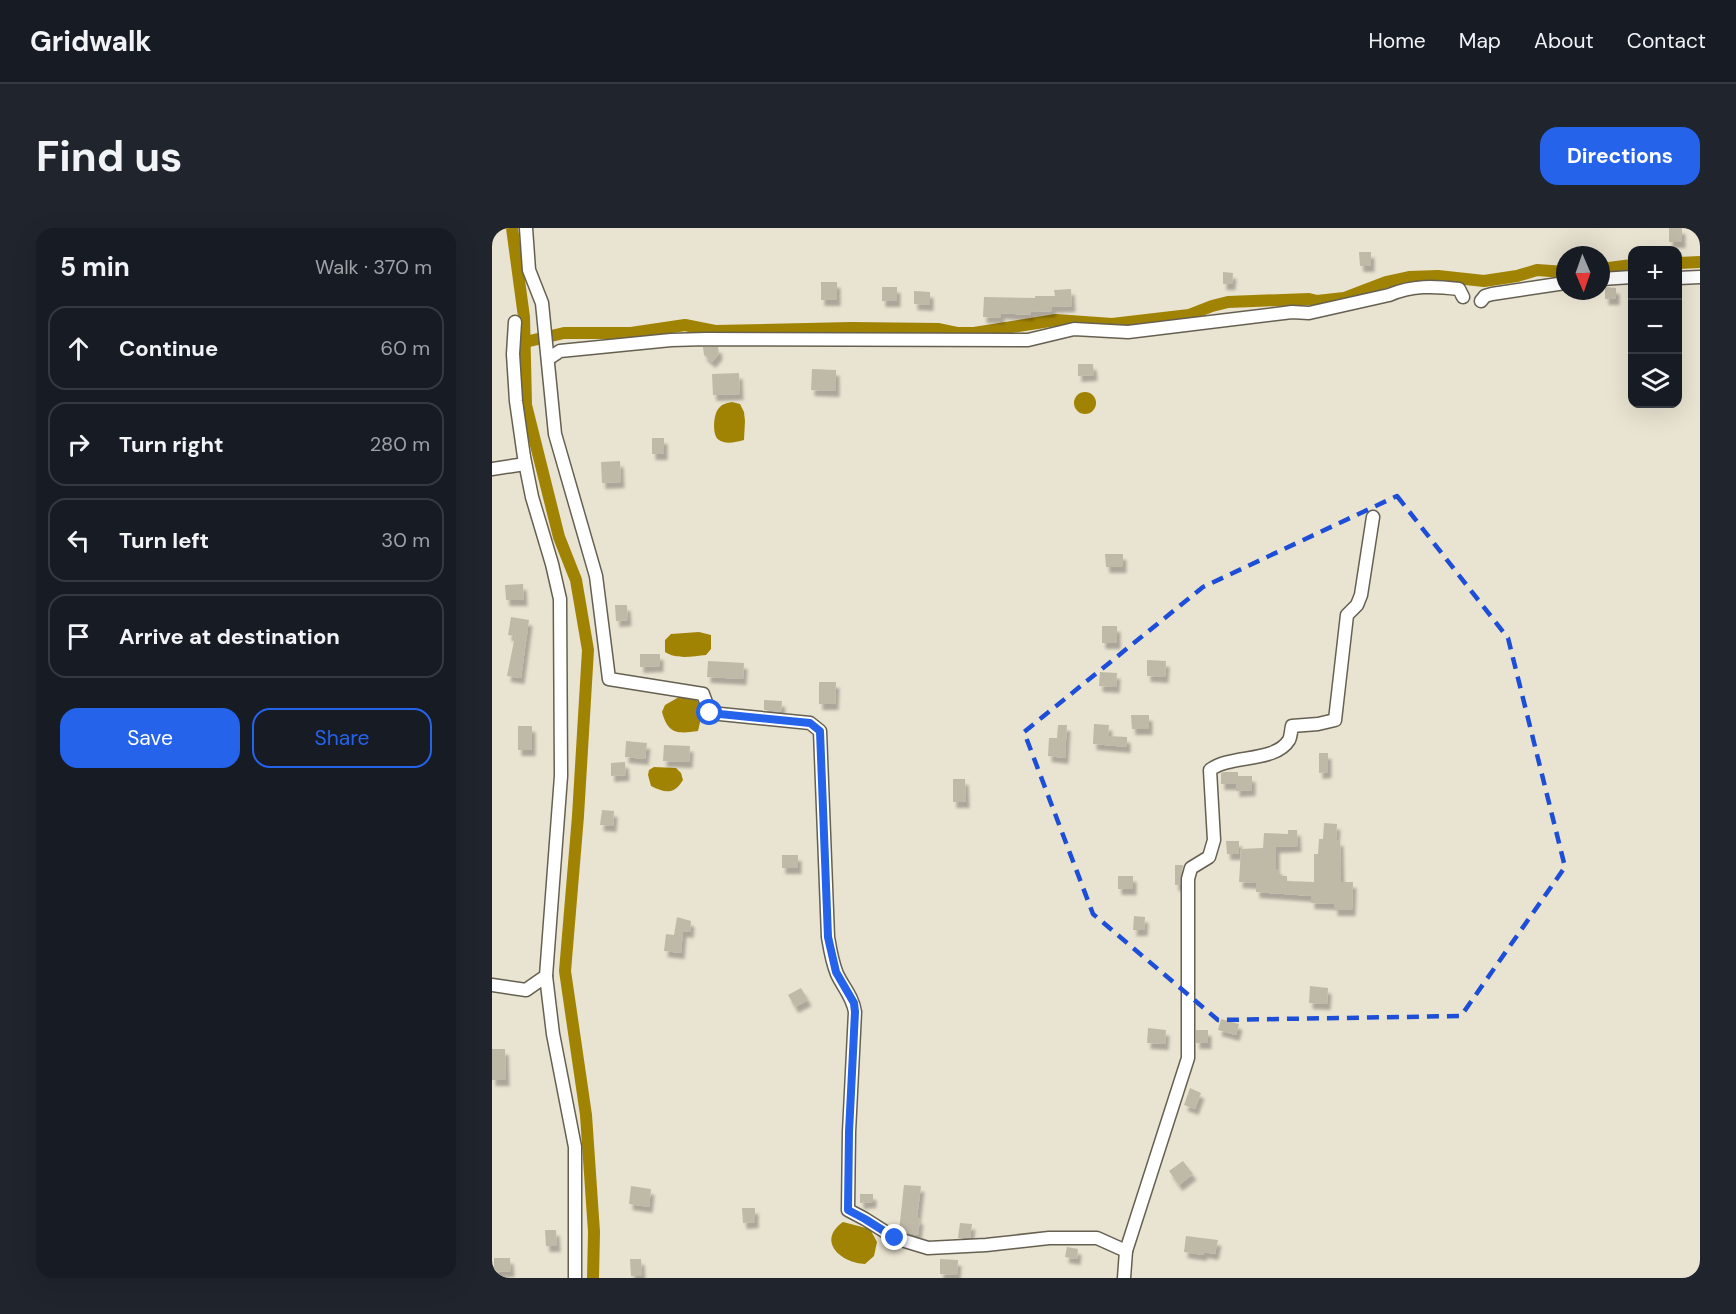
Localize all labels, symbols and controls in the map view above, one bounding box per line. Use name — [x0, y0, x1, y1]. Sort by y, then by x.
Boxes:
text: Gridwalk — [30, 23, 152, 60]
text: Home — [1368, 27, 1426, 55]
text: Map — [1459, 27, 1501, 55]
text: About — [1534, 27, 1594, 55]
text: Contact — [1627, 27, 1706, 55]
button: Directions — [1540, 127, 1700, 185]
text: Find us — [36, 129, 182, 184]
north arrow — [1556, 246, 1610, 300]
map controls — [1628, 246, 1682, 408]
button: + — [1628, 246, 1682, 300]
text: 5 min — [60, 250, 130, 284]
text: Walk · 370 m — [315, 254, 432, 280]
button: − — [1628, 300, 1682, 354]
icon: ahead — [62, 332, 95, 365]
text: Continue — [119, 334, 218, 363]
text: 60 m — [381, 335, 430, 361]
button: layers — [1628, 354, 1682, 408]
icon: right — [62, 428, 95, 461]
text: Turn right — [119, 430, 224, 459]
text: 280 m — [370, 431, 430, 457]
icon: left — [62, 524, 95, 557]
text: Turn left — [119, 526, 209, 555]
text: 30 m — [381, 527, 430, 553]
icon: arrive — [62, 620, 95, 653]
text: Arrive at destination — [119, 622, 340, 651]
route start — [696, 699, 722, 725]
button: Save — [60, 708, 240, 768]
button: Share — [252, 708, 432, 768]
route end — [881, 1224, 907, 1250]

